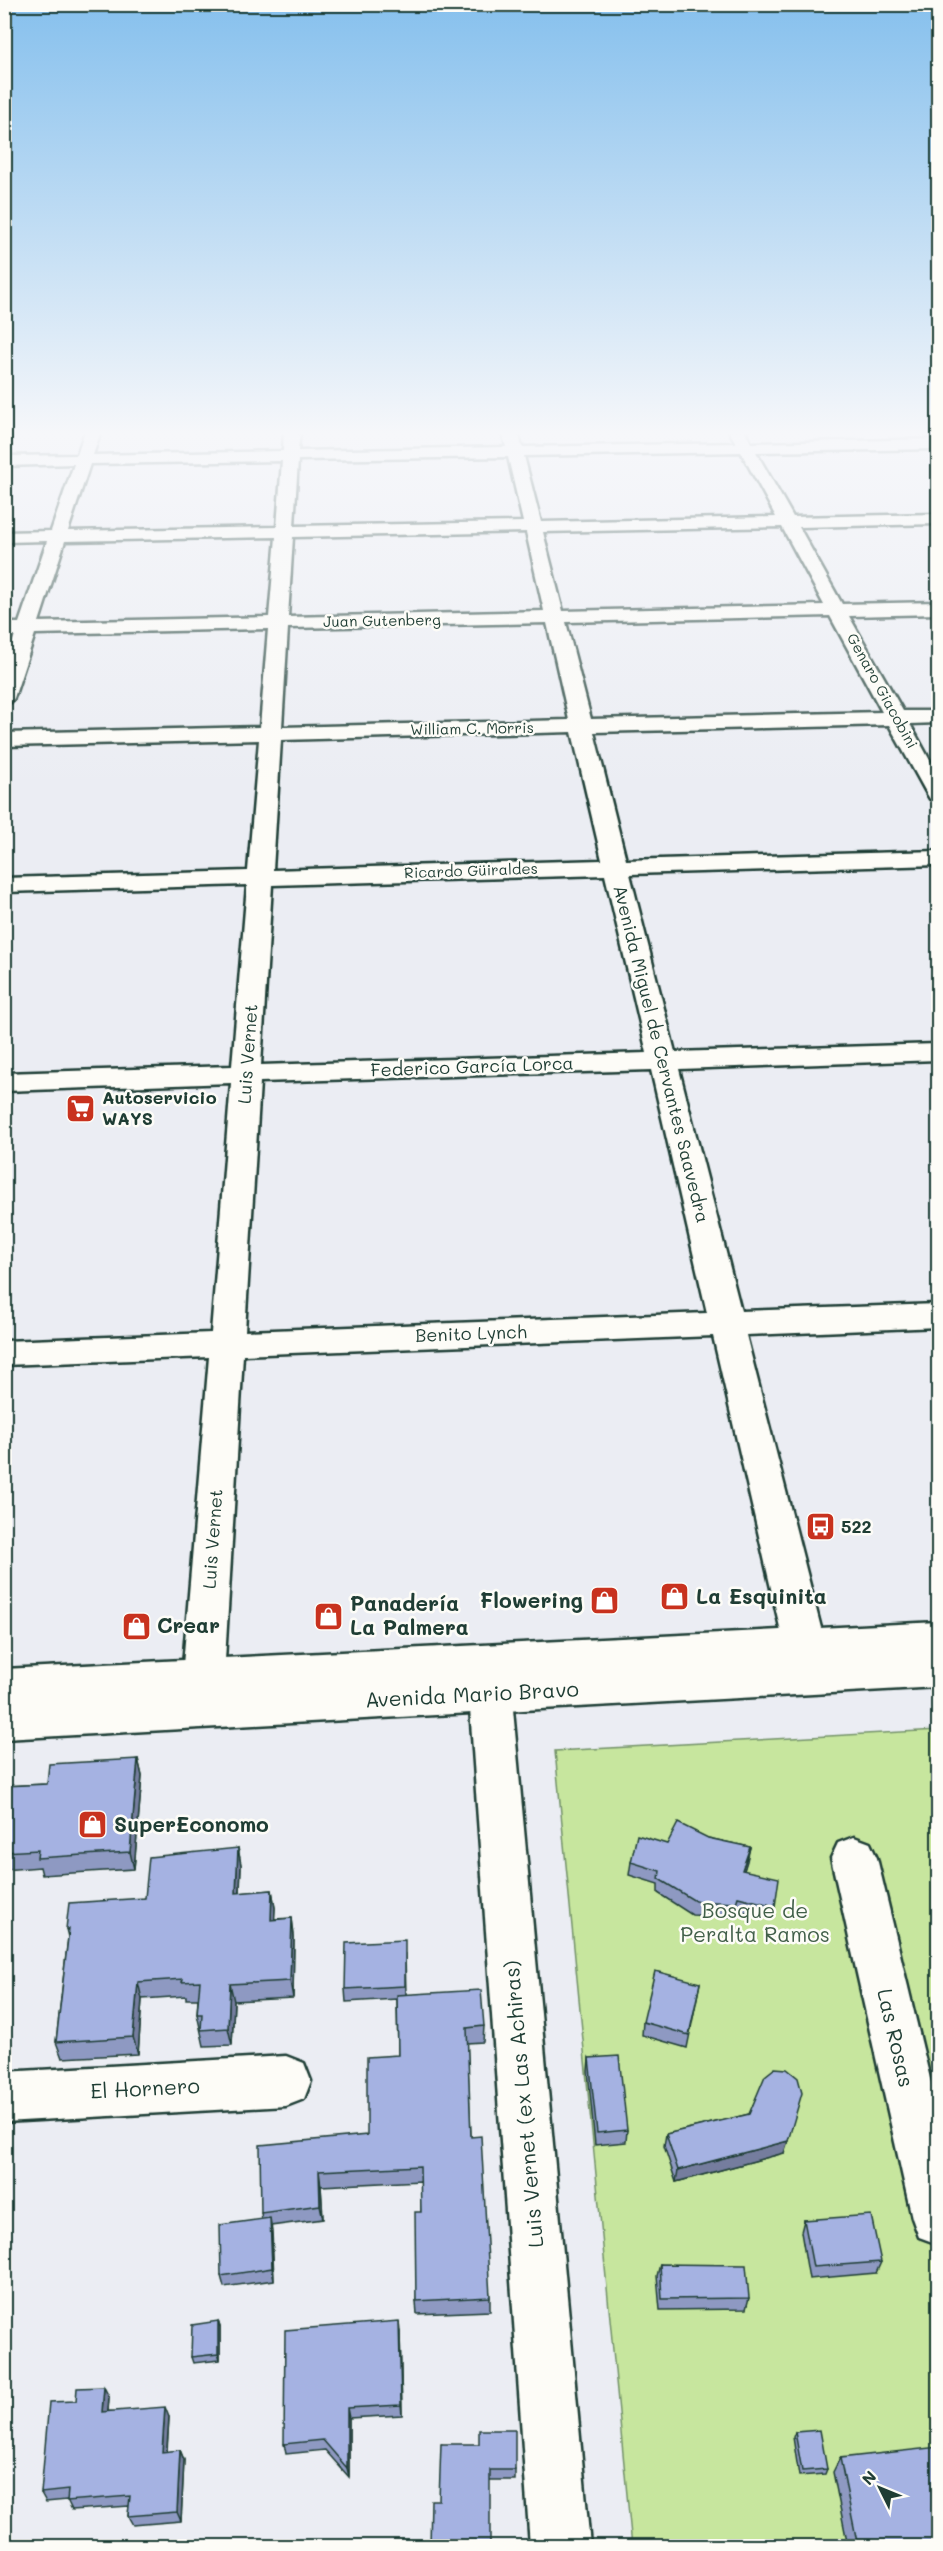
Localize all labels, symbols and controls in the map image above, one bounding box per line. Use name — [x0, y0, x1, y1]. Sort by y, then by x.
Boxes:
street label: Juan Gutenberg — [323, 609, 441, 631]
street label: Genaro Giacobini — [843, 629, 923, 752]
street label: William C. Morris — [410, 717, 534, 739]
street label: Ricardo Güiraldes — [404, 858, 538, 882]
street label: Avenida Miguel de Cervantes Saavedra — [608, 882, 716, 1225]
street label: Luis Vernet — [232, 1003, 262, 1105]
street label: Federico García Lorca — [370, 1050, 574, 1082]
place label: Autoservicio WAYS — [102, 1085, 217, 1130]
supermarket icon: Autoservicio WAYS — [65, 1092, 97, 1124]
street label: Benito Lynch — [415, 1319, 527, 1347]
street label: Luis Vernet — [197, 1488, 227, 1590]
bus stop icon: 522 — [804, 1511, 836, 1543]
place label: 522 — [841, 1514, 872, 1538]
shop icon: La Esquinita — [659, 1581, 691, 1613]
place label: La Esquinita — [696, 1582, 827, 1609]
shop icon: Flowering — [588, 1585, 620, 1617]
place label: Flowering — [480, 1586, 583, 1613]
place label: Panadería La Palmera — [350, 1589, 469, 1640]
shop icon: Panadería La Palmera — [313, 1600, 345, 1632]
shop icon: Crear — [120, 1610, 152, 1642]
place label: Crear — [157, 1611, 220, 1638]
street label: Avenida Mario Bravo — [364, 1674, 579, 1713]
shop icon: SuperEconomo — [77, 1809, 109, 1841]
place label: SuperEconomo — [114, 1810, 269, 1837]
park label: Bosque de Peralta Ramos — [680, 1896, 830, 1947]
street label: Luis Vernet (ex Las Achiras) — [496, 1959, 549, 2249]
street label: Las Rosas — [872, 1986, 921, 2090]
street label: El Hornero — [89, 2071, 200, 2104]
north arrow — [850, 2458, 910, 2518]
text: N — [857, 2466, 880, 2489]

